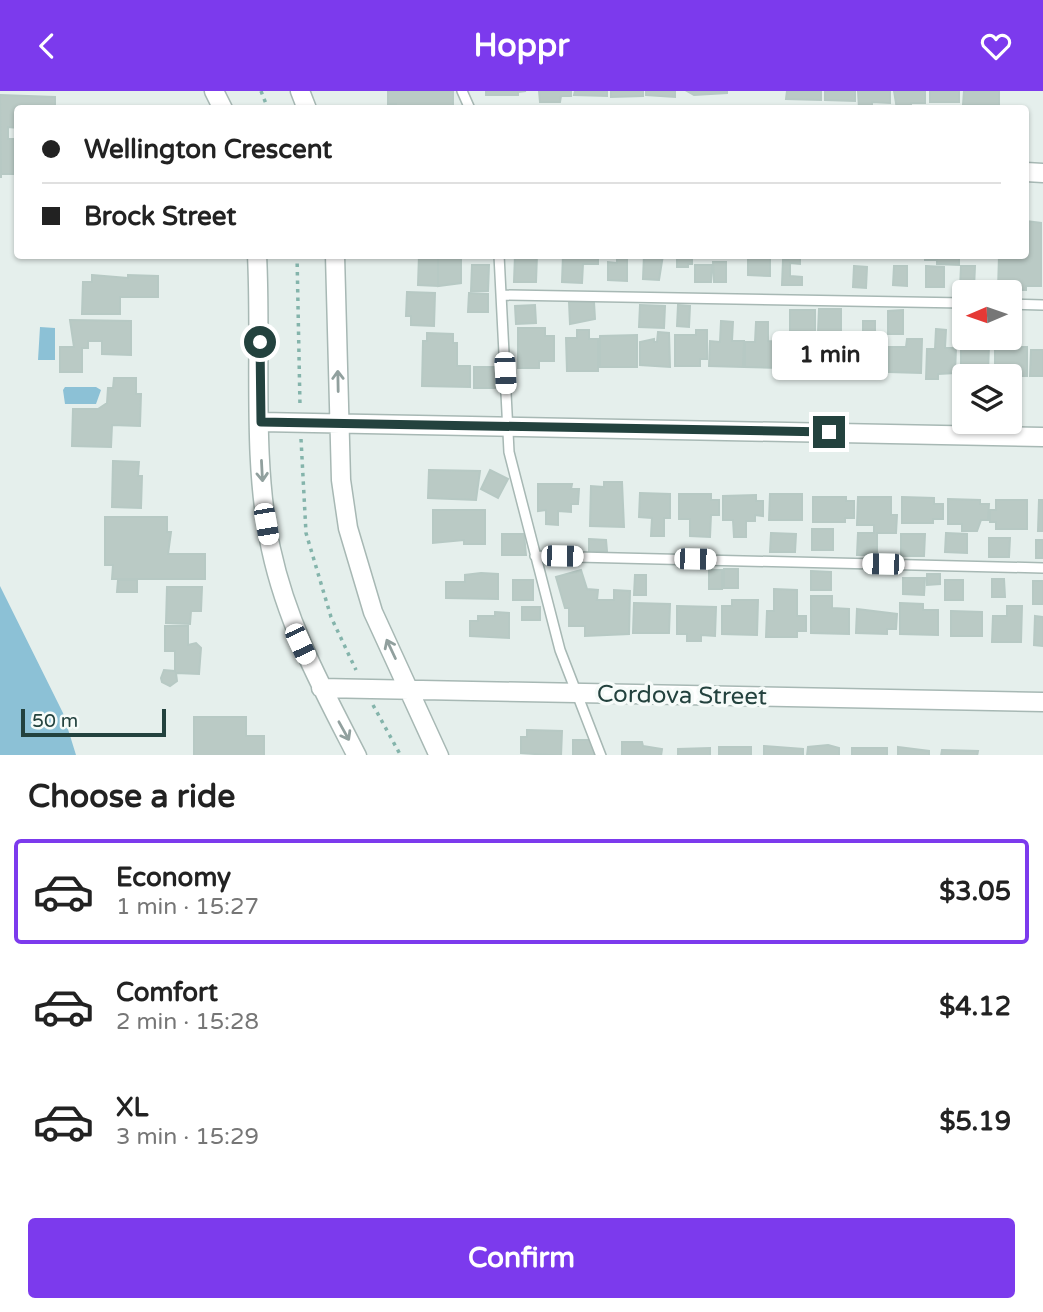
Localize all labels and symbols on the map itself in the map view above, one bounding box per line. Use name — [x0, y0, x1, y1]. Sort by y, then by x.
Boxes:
north arrow — [952, 280, 1022, 350]
route start — [244, 326, 276, 358]
callout: 1 min — [771, 331, 887, 379]
car — [494, 351, 517, 395]
one-way arrow — [331, 369, 345, 392]
route end — [813, 416, 845, 448]
one-way arrow — [255, 459, 268, 482]
car — [253, 501, 280, 547]
car — [541, 545, 584, 567]
car — [674, 548, 717, 570]
car — [862, 553, 905, 575]
car — [282, 621, 319, 667]
one-way arrow — [384, 639, 397, 660]
street label: Cordova Street — [597, 680, 767, 711]
scale bar — [21, 706, 166, 738]
one-way arrow — [337, 721, 351, 741]

